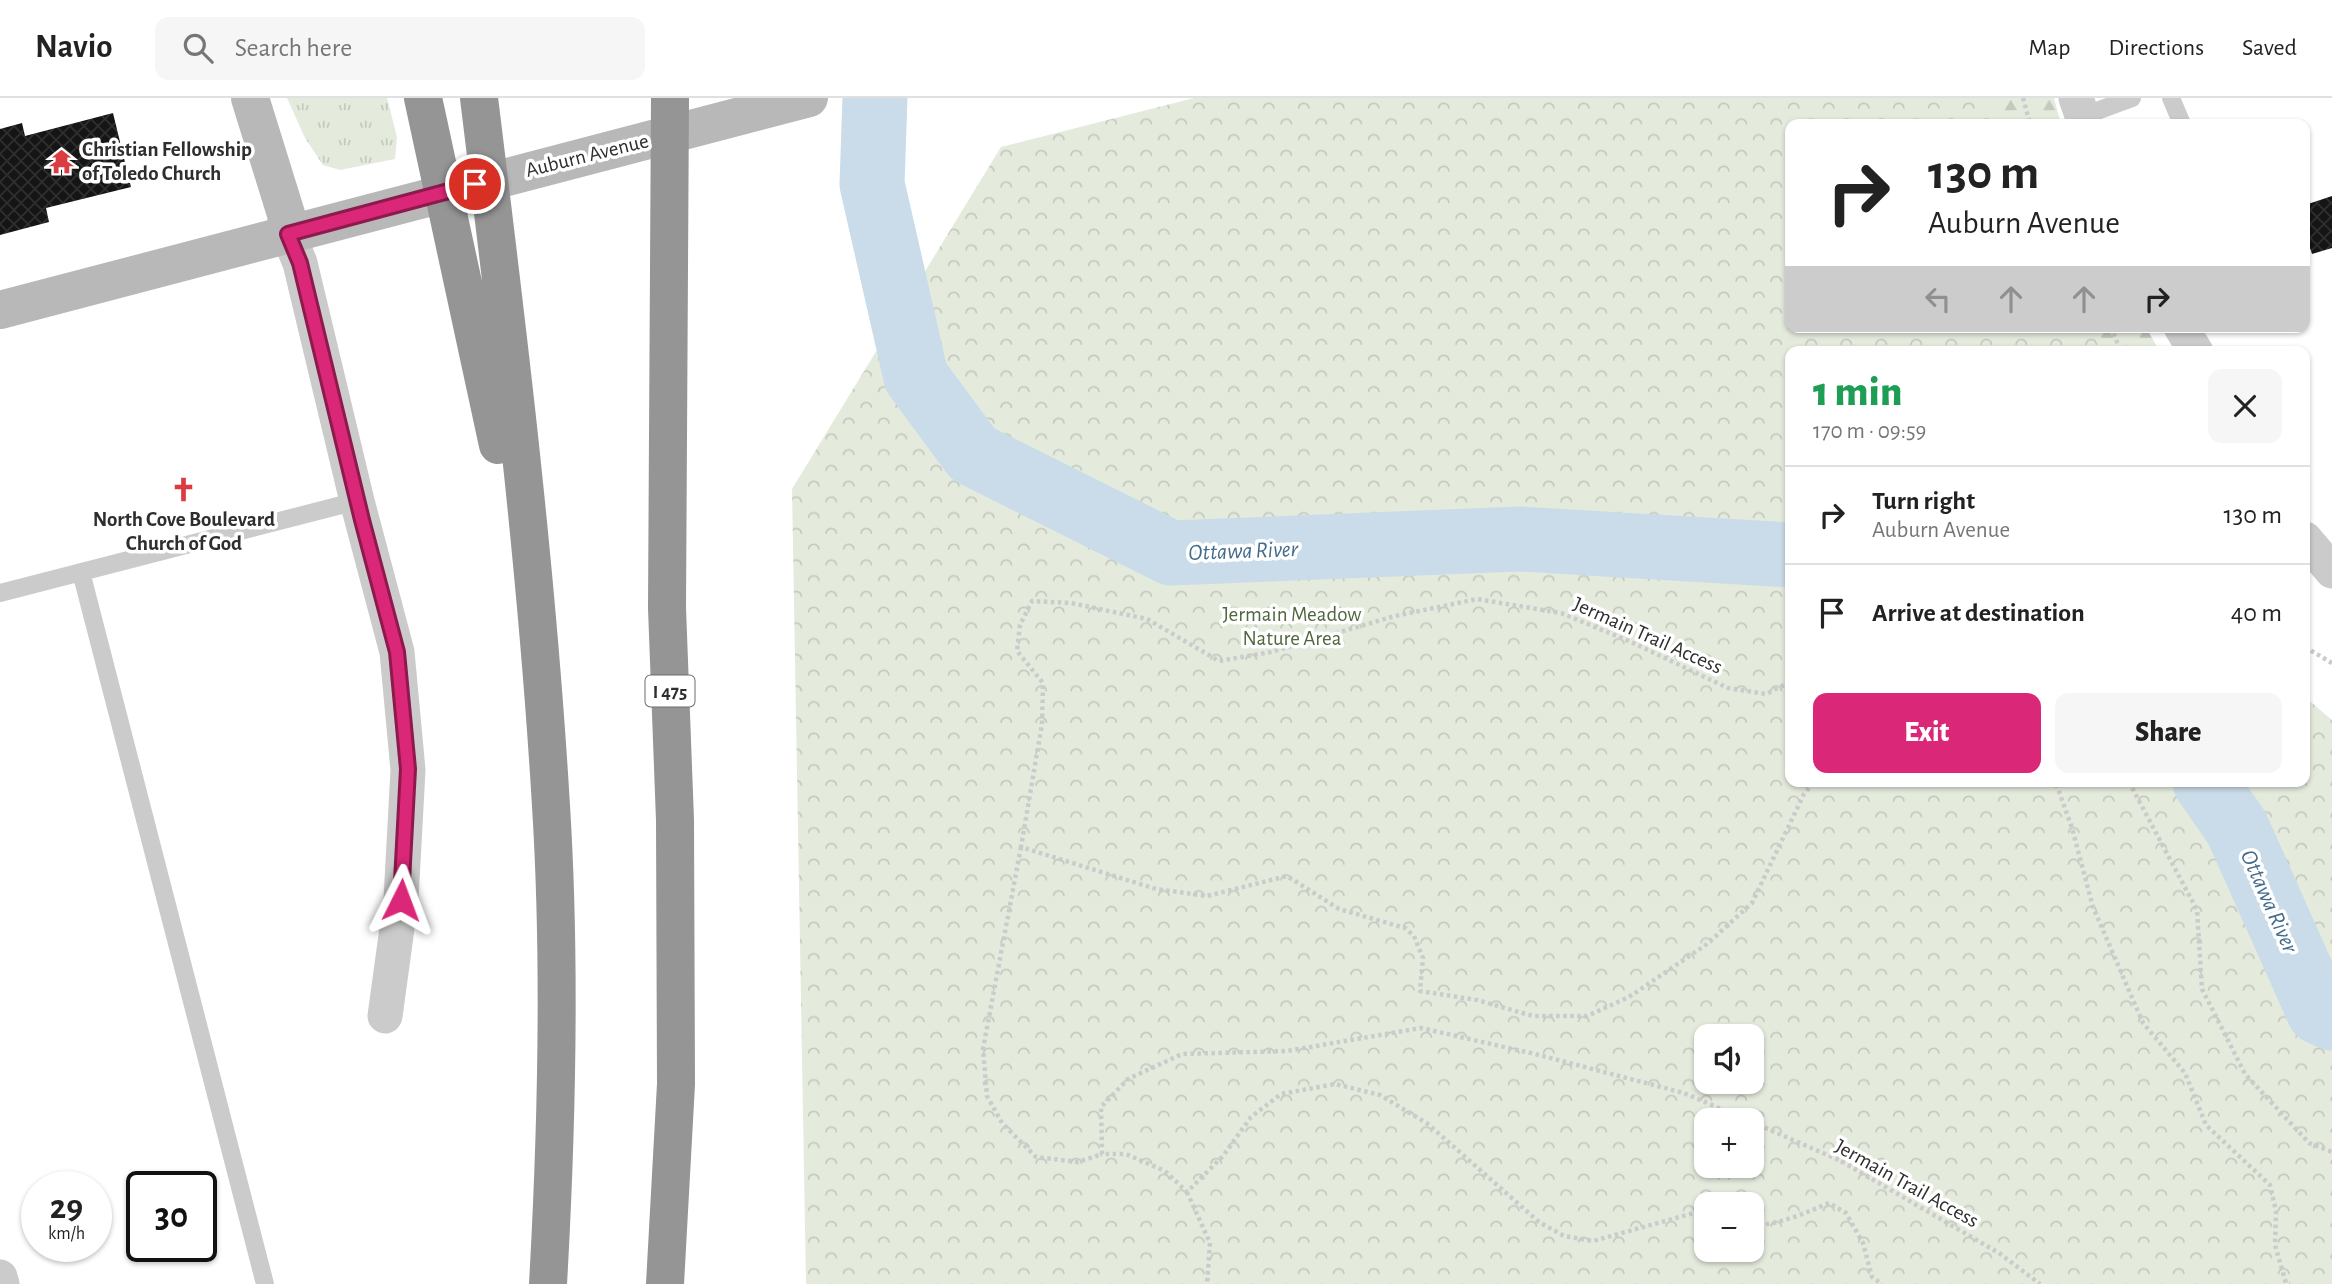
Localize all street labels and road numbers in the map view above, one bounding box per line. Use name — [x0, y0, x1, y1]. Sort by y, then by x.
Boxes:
street label: Auburn Avenue — [523, 130, 651, 181]
street label: Jermain Trail Access — [1570, 593, 1725, 678]
road number: I 475 — [646, 676, 694, 706]
street label: Jermain Trail Access — [1831, 1135, 1982, 1232]

